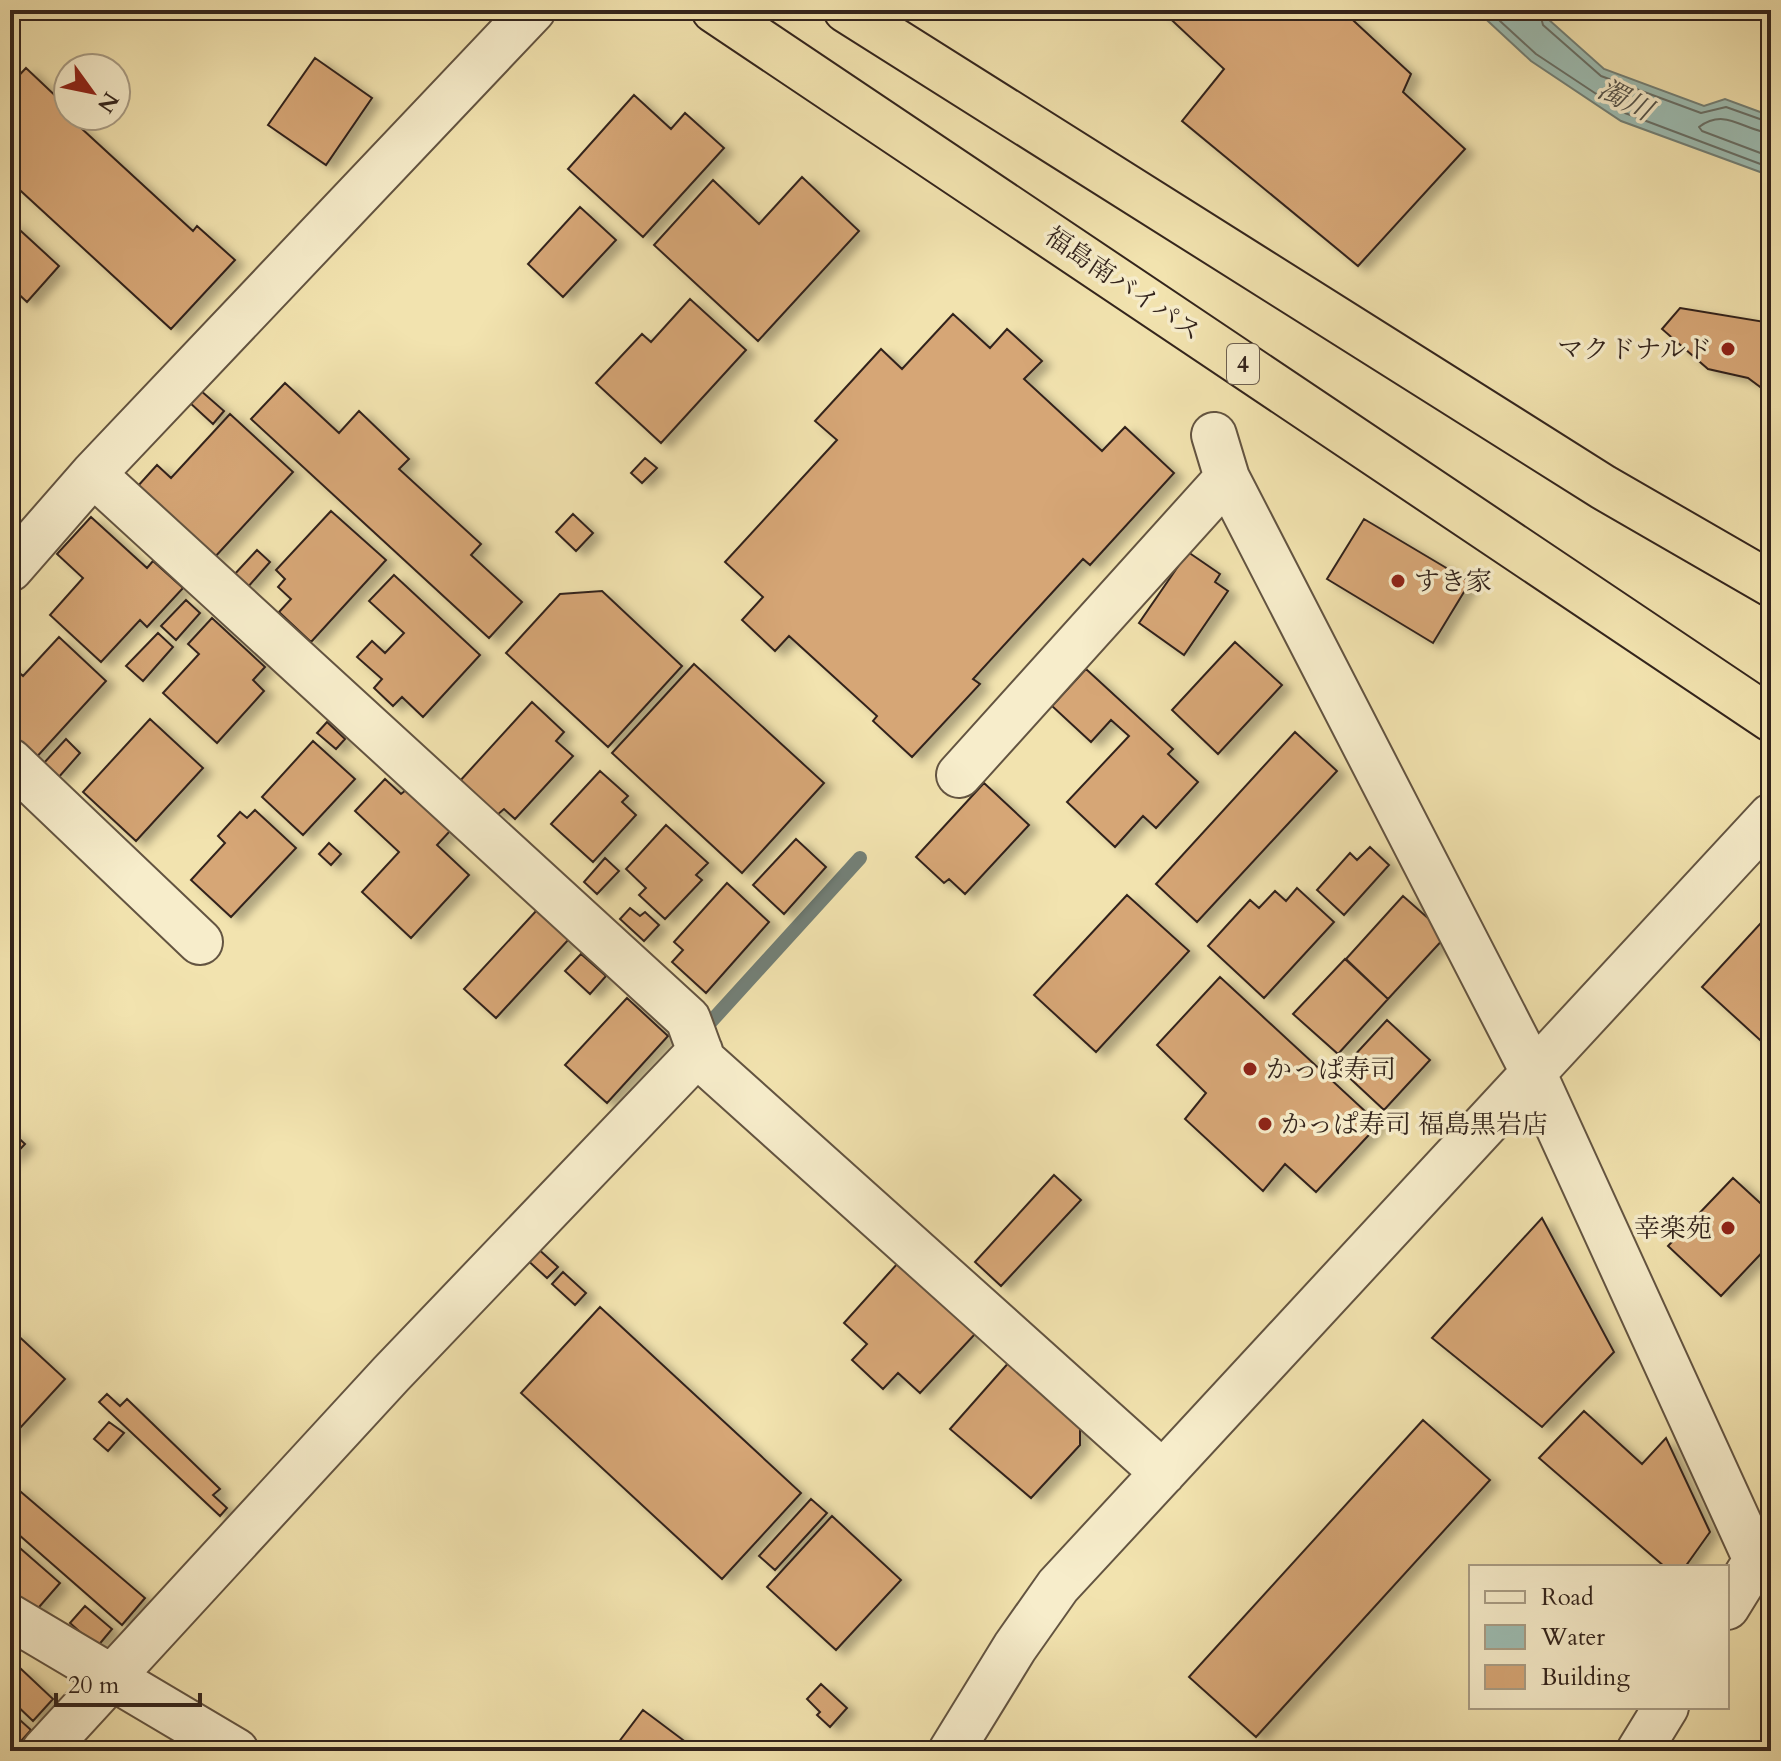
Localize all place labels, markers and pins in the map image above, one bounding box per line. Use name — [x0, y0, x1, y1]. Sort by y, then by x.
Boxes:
place label: マクドナルド — [1557, 332, 1712, 367]
marker: マクドナルド — [1719, 340, 1737, 358]
place label: すき家 — [1414, 564, 1492, 599]
marker: すき家 — [1389, 572, 1407, 590]
place label: かっぱ寿司 — [1266, 1052, 1396, 1087]
marker: かっぱ寿司 — [1241, 1060, 1259, 1078]
place label: かっぱ寿司 福島黒岩店 — [1281, 1107, 1548, 1142]
marker: かっぱ寿司 福島黒岩店 — [1256, 1115, 1274, 1133]
place label: 幸楽苑 — [1634, 1211, 1712, 1246]
marker: 幸楽苑 — [1719, 1219, 1737, 1237]

